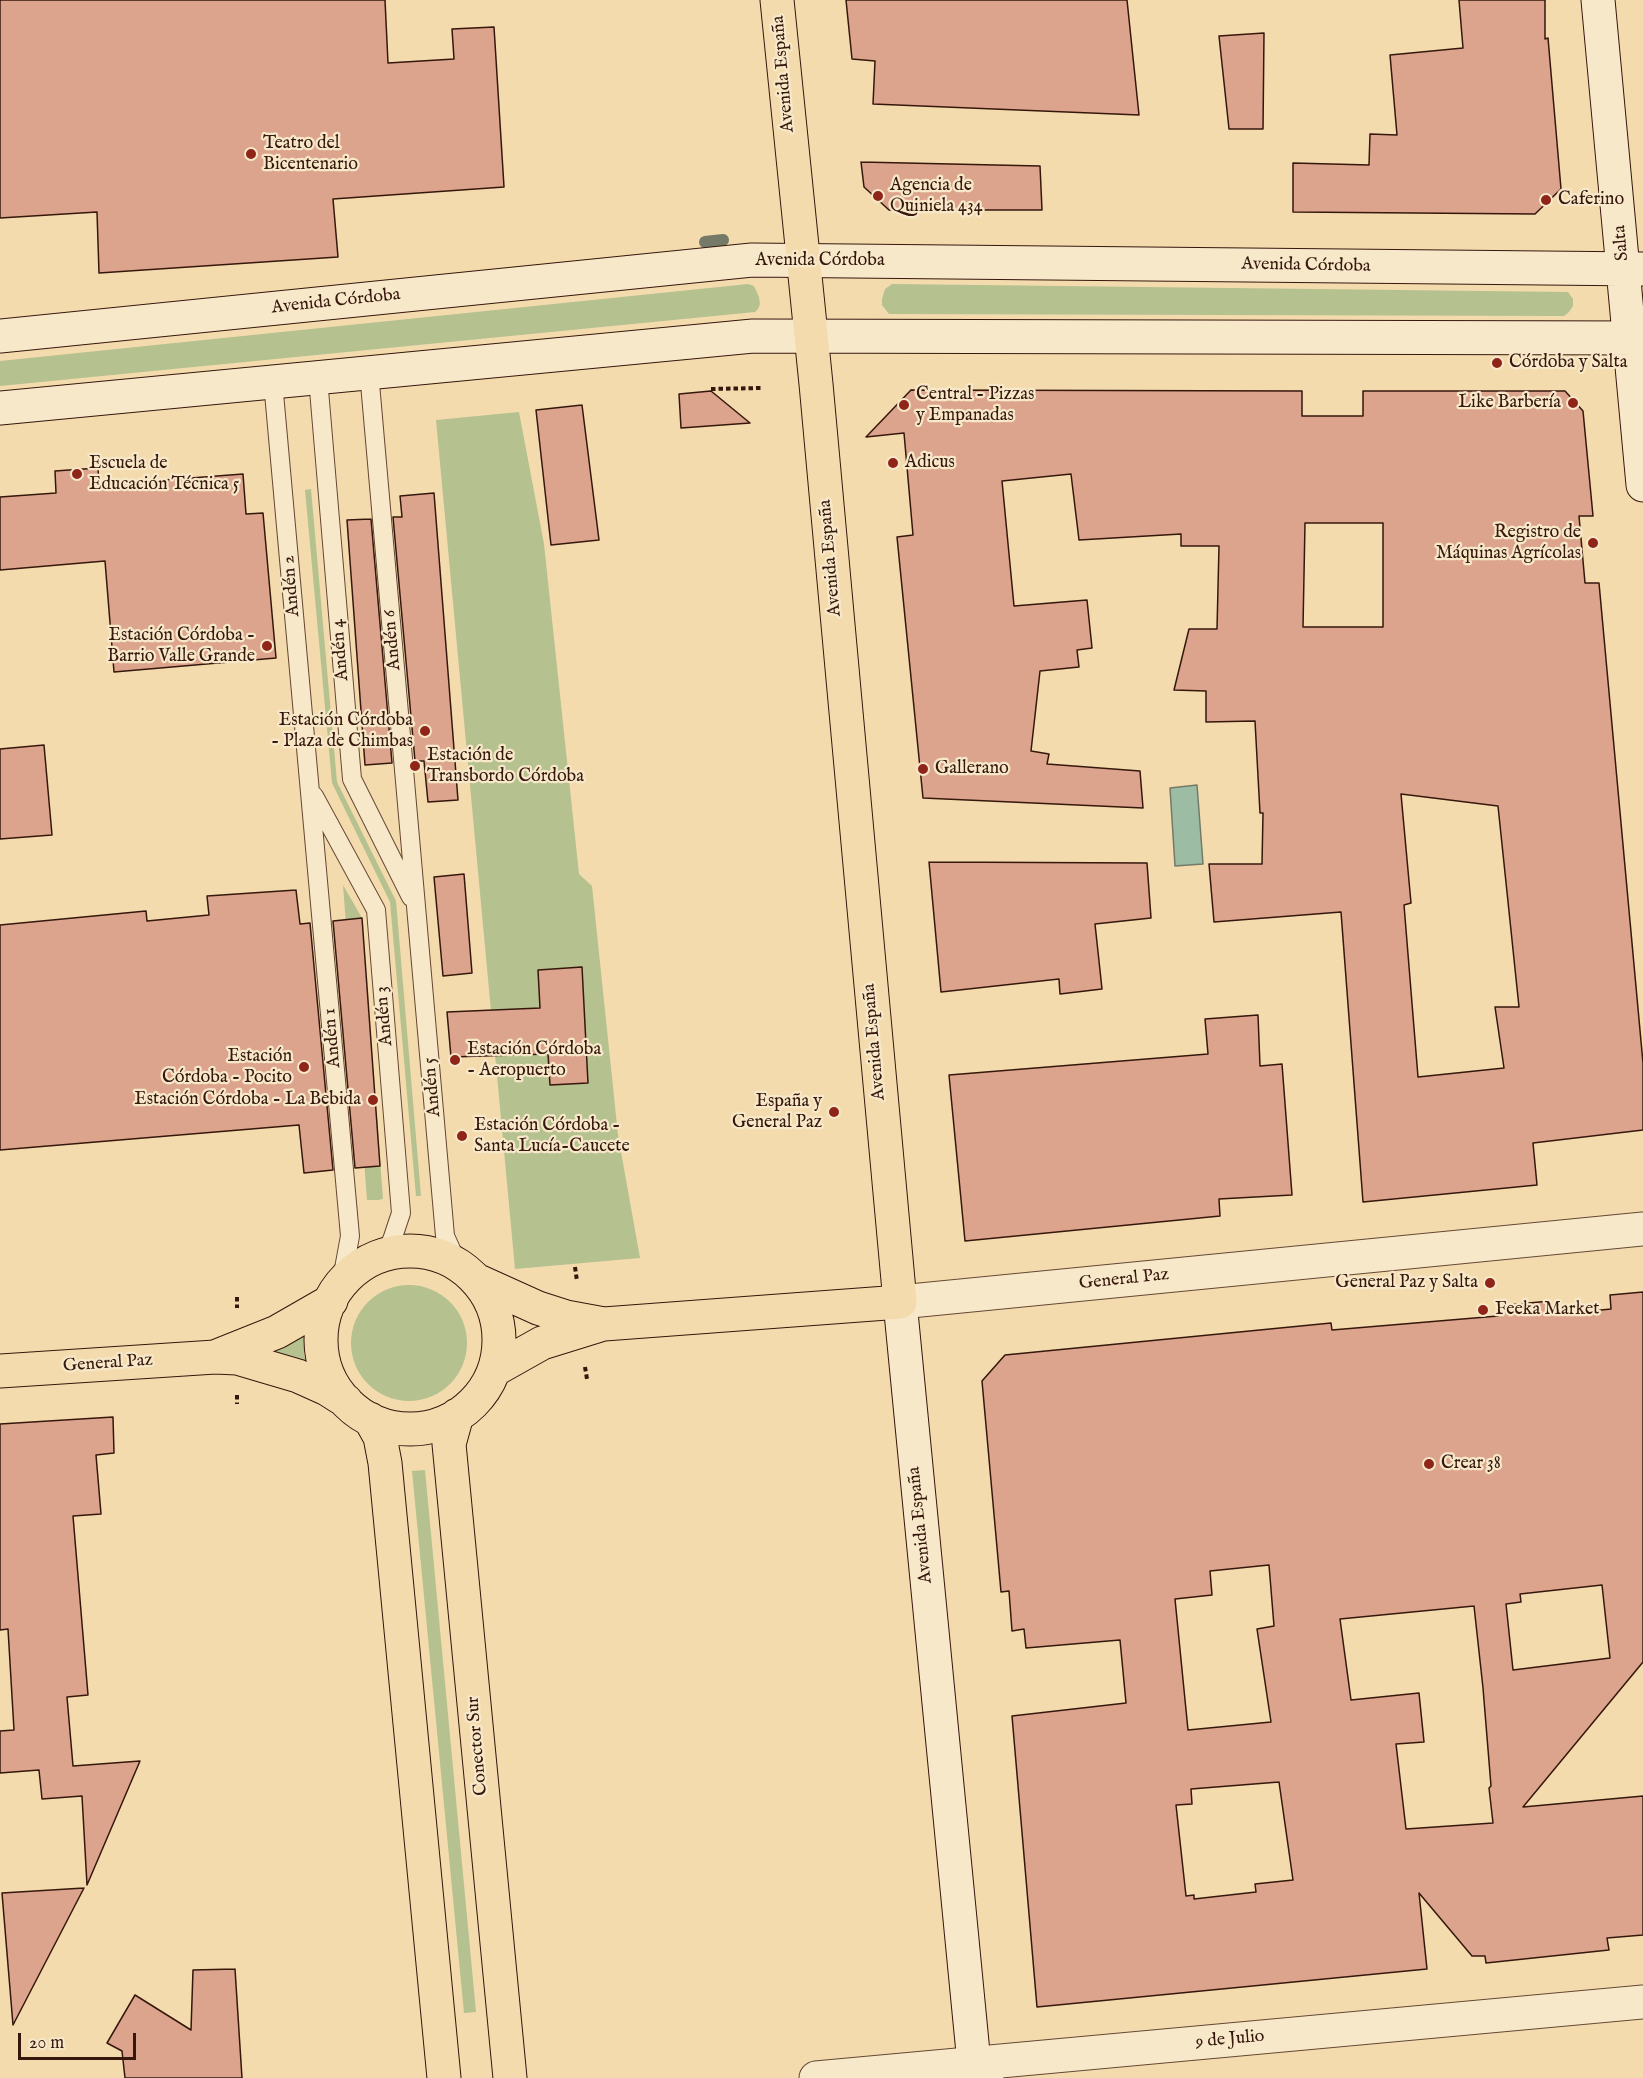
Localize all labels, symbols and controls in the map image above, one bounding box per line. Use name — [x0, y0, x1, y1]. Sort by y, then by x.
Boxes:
street label: Avenida España — [768, 15, 800, 133]
place label: Teatro del Bicentenario — [263, 133, 358, 176]
marker: Teatro del Bicentenario — [244, 147, 258, 161]
place label: Agencia de Quiniela 434 — [890, 175, 982, 218]
marker: Agencia de Quiniela 434 — [871, 189, 885, 203]
place label: Caferino — [1558, 189, 1624, 211]
marker: Caferino — [1539, 193, 1553, 207]
street label: Salta — [1610, 224, 1634, 262]
street label: Avenida Córdoba — [755, 250, 885, 272]
street label: Avenida Córdoba — [1241, 254, 1371, 278]
street label: Avenida Córdoba — [271, 284, 401, 320]
place label: Córdoba y Salta — [1509, 352, 1627, 374]
marker: Córdoba y Salta — [1490, 356, 1504, 370]
place label: Central - Pizzas y Empanadas — [916, 384, 1034, 426]
place label: Like Barbería — [1458, 392, 1561, 414]
marker: Like Barbería — [1566, 396, 1580, 410]
marker: Central - Pizzas y Empanadas — [897, 398, 911, 412]
place label: Adicus — [905, 452, 955, 474]
place label: Escuela de Educación Técnica 5 — [89, 453, 239, 496]
marker: Adicus — [886, 456, 900, 470]
marker: Escuela de Educación Técnica 5 — [70, 467, 84, 481]
street label: Avenida España — [815, 499, 847, 617]
place label: Registro de Máquinas Agrícolas — [1436, 522, 1581, 564]
marker: Registro de Máquinas Agrícolas — [1586, 536, 1600, 550]
street label: Andén 2 — [279, 554, 305, 618]
street label: Andén 6 — [380, 609, 406, 671]
street label: Andén 4 — [328, 618, 354, 682]
place label: Estación Córdoba - Barrio Valle Grande — [107, 625, 255, 668]
marker: Estación Córdoba - Barrio Valle Grande — [260, 639, 274, 653]
place label: Estación Córdoba - Plaza de Chimbas — [271, 710, 413, 752]
marker: Estación Córdoba - Plaza de Chimbas — [418, 724, 432, 738]
place label: Estación de Transbordo Córdoba — [427, 745, 584, 788]
place label: Gallerano — [935, 758, 1009, 780]
marker: Estación de Transbordo Córdoba — [408, 759, 422, 773]
marker: Gallerano — [916, 762, 930, 776]
street label: Avenida España — [859, 983, 891, 1101]
street label: Andén 3 — [372, 985, 398, 1047]
street label: Andén 1 — [320, 1007, 346, 1069]
place label: Estación Córdoba - Aeropuerto — [467, 1039, 601, 1082]
place label: Estación Córdoba - Pocito — [162, 1046, 292, 1088]
marker: Estación Córdoba - Aeropuerto — [448, 1053, 462, 1067]
street label: Andén 5 — [420, 1056, 446, 1118]
marker: Estación Córdoba - Pocito — [297, 1060, 311, 1074]
place label: Estación Córdoba - La Bebida — [134, 1089, 361, 1111]
place label: España y General Paz — [732, 1091, 822, 1134]
marker: Estación Córdoba - La Bebida — [366, 1093, 380, 1107]
marker: España y General Paz — [827, 1105, 841, 1119]
place label: Estación Córdoba - Santa Lucía-Caucete — [474, 1115, 630, 1158]
marker: Estación Córdoba - Santa Lucía-Caucete — [455, 1129, 469, 1143]
street label: General Paz — [1078, 1265, 1170, 1295]
place label: General Paz y Salta — [1335, 1272, 1478, 1294]
marker: General Paz y Salta — [1483, 1276, 1497, 1290]
place label: Feeka Market — [1495, 1299, 1599, 1321]
marker: Feeka Market — [1476, 1303, 1490, 1317]
street label: General Paz — [62, 1350, 154, 1378]
place label: Crear 38 — [1441, 1453, 1501, 1475]
marker: Crear 38 — [1422, 1457, 1436, 1471]
street label: Avenida España — [904, 1466, 938, 1584]
street label: Conector Sur — [463, 1695, 493, 1797]
scale bar — [21, 2021, 140, 2059]
street label: 9 de Julio — [1195, 2026, 1265, 2054]
text: 20 m — [29, 2032, 64, 2055]

